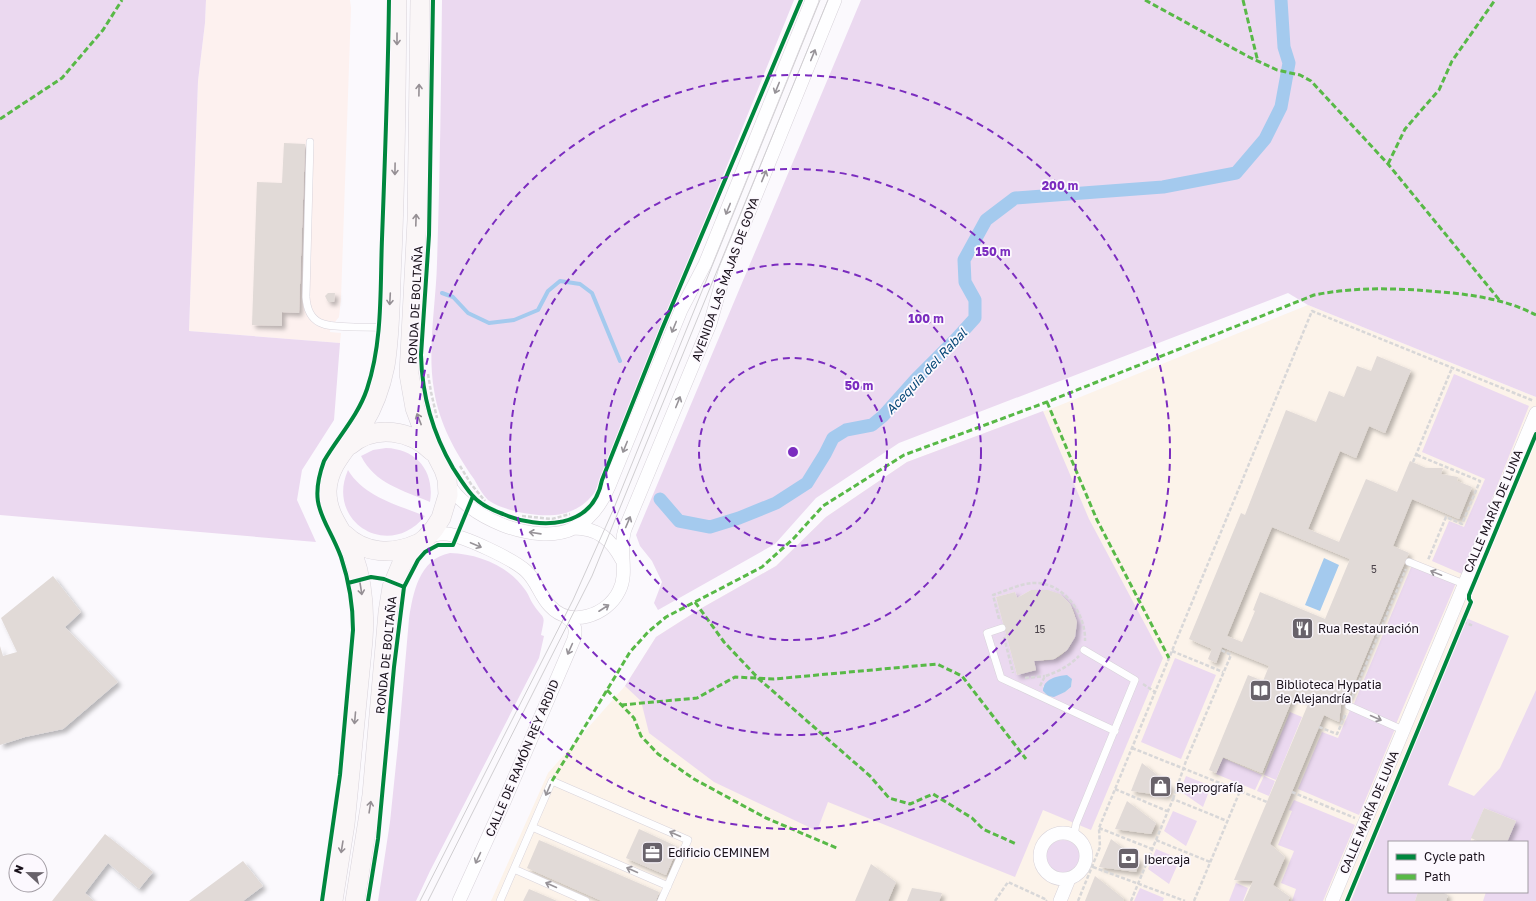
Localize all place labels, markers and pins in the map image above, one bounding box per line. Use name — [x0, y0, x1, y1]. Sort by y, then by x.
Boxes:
centre of rings — [786, 445, 800, 459]
restaurant icon: Rua Restauración — [1290, 615, 1316, 641]
place label: Rua Restauración — [1318, 621, 1419, 636]
place label: Biblioteca Hypatia de Alejandría — [1276, 677, 1382, 706]
library icon: Biblioteca Hypatia de Alejandría — [1248, 678, 1274, 704]
shop icon: Reprografía — [1147, 774, 1173, 800]
place label: Reprografía — [1176, 780, 1243, 795]
office icon: Edificio CEMINEM — [639, 839, 665, 865]
place label: Edificio CEMINEM — [668, 845, 770, 860]
bank icon: Ibercaja — [1115, 846, 1141, 872]
place label: Ibercaja — [1144, 852, 1190, 867]

